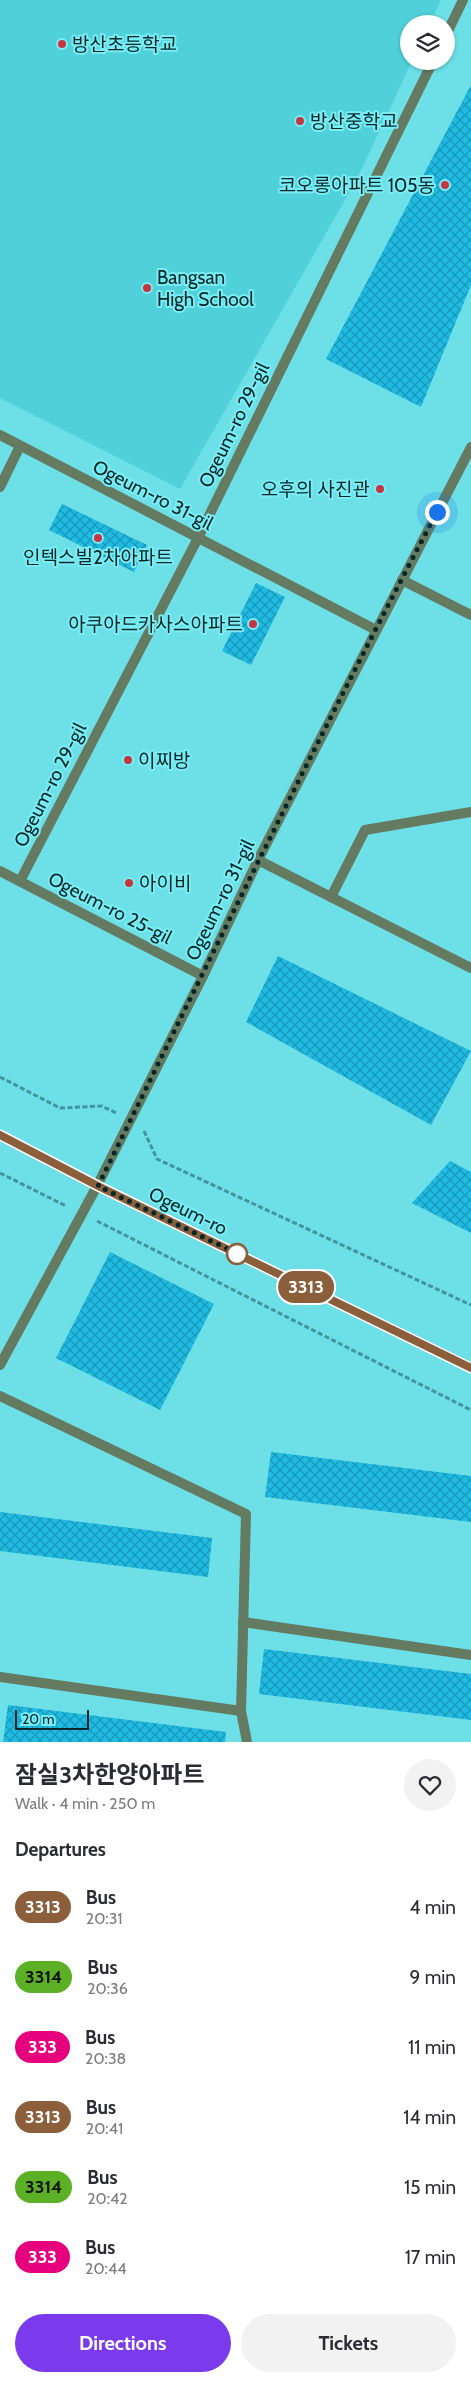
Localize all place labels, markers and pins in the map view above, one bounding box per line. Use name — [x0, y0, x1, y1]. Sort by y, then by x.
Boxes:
place label: 방산초등학교 — [72, 33, 177, 56]
marker: 방산초등학교 — [56, 38, 68, 50]
place label: 방산중학교 — [310, 110, 397, 133]
marker: 방산중학교 — [294, 115, 306, 127]
place label: 코오롱아파트 105동 — [279, 174, 435, 197]
marker: 코오롱아파트 105동 — [439, 179, 451, 191]
place label: Bangsan High School — [157, 266, 254, 311]
marker: Bangsan High School — [141, 282, 153, 294]
place label: 오후의 사진관 — [261, 478, 370, 501]
marker: 오후의 사진관 — [374, 483, 386, 495]
marker: 인텍스빌2차아파트 — [92, 532, 104, 544]
place label: 인텍스빌2차아파트 — [23, 546, 173, 569]
place label: 아쿠아드카사스아파트 — [68, 613, 243, 636]
marker: 아쿠아드카사스아파트 — [247, 618, 259, 630]
place label: 이찌방 — [138, 749, 190, 772]
marker: 이찌방 — [122, 754, 134, 766]
place label: 아이비 — [139, 872, 191, 895]
marker: 아이비 — [123, 877, 135, 889]
unlabelled marker — [226, 1243, 248, 1265]

